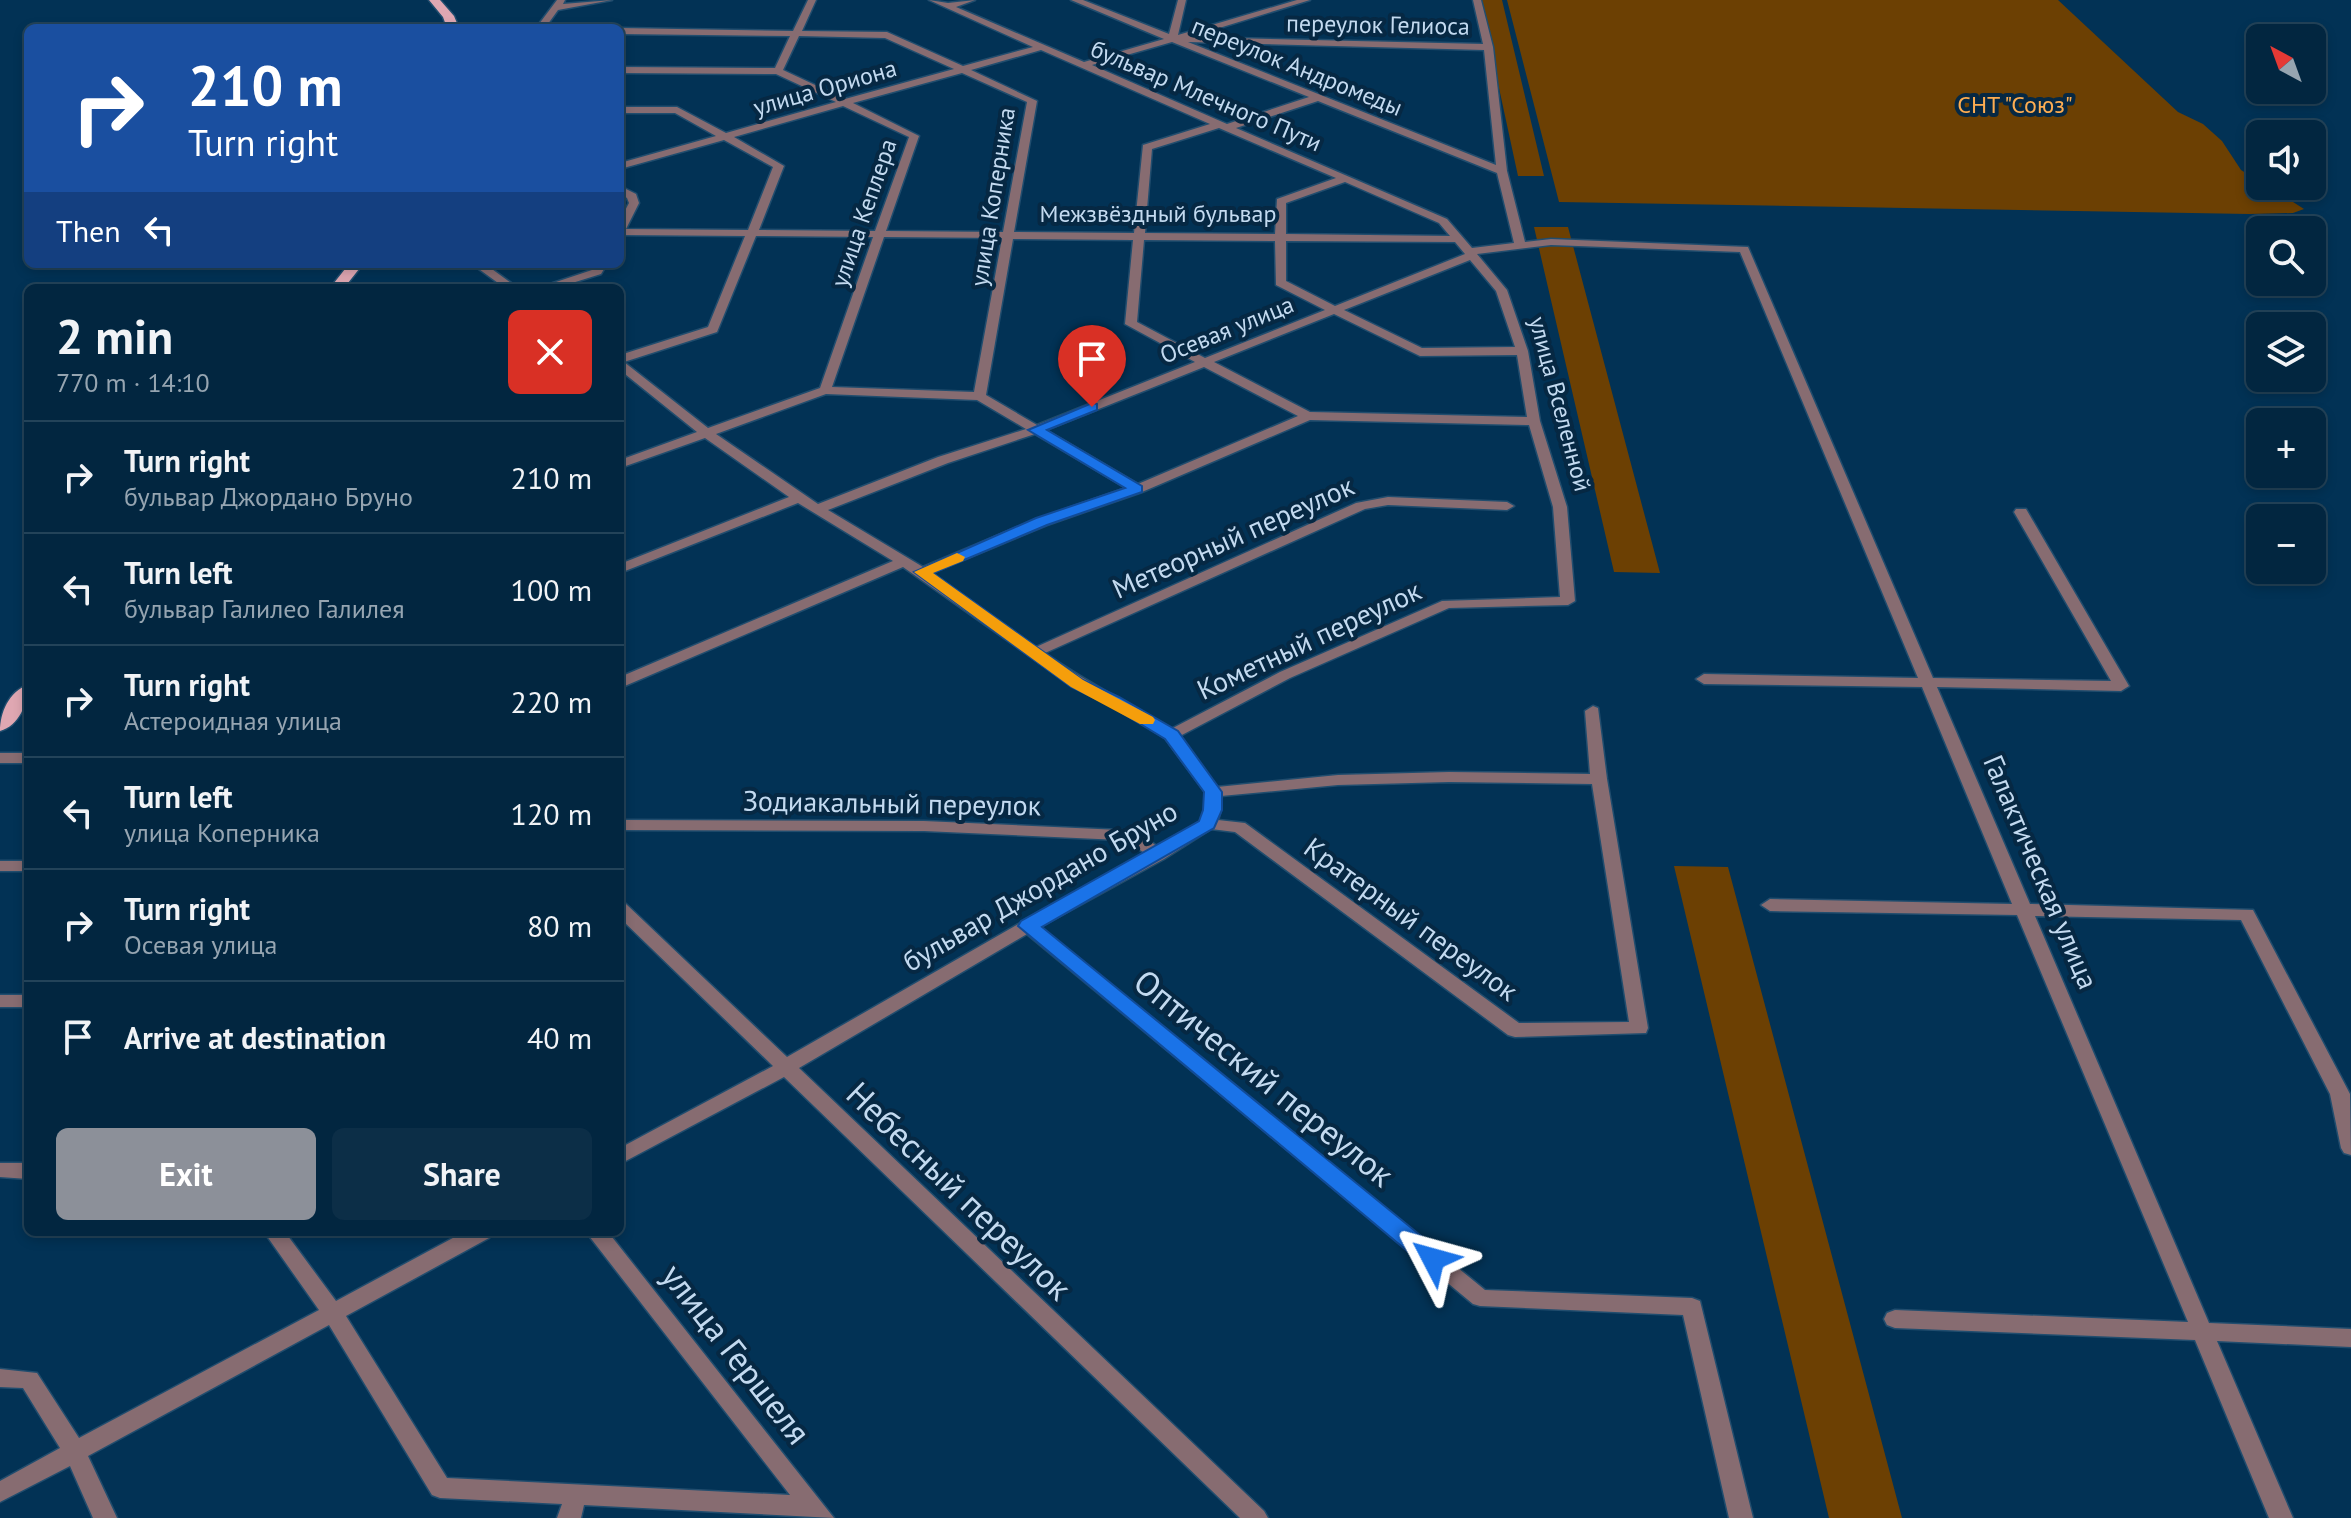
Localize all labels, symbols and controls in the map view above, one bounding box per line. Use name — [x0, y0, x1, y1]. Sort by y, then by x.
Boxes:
street label: переулок Гелиоса — [1286, 7, 1470, 42]
street label: переулок Андромеды — [1187, 10, 1407, 123]
north arrow — [2246, 24, 2326, 104]
map controls — [2246, 24, 2326, 584]
street label: бульвар Млечного Пути — [1086, 33, 1326, 158]
text: 210 m — [188, 49, 343, 121]
street label: улица Ориона — [750, 52, 900, 123]
icon: right — [56, 56, 160, 160]
park label: СНТ "Союз" — [1957, 89, 2073, 120]
street label: улица Коперника — [963, 105, 1022, 289]
text: Turn right — [188, 119, 338, 166]
button: sound — [2246, 120, 2326, 200]
street label: улица Кеплера — [824, 135, 903, 291]
street label: Межзвёздный бульвар — [1040, 198, 1276, 229]
icon: left — [137, 208, 181, 252]
text: Then — [56, 211, 121, 250]
button: search — [2246, 216, 2326, 296]
street label: Осевая улица — [1155, 289, 1298, 370]
text: 2 min — [56, 305, 173, 367]
button: close — [508, 310, 592, 394]
button: layers — [2246, 312, 2326, 392]
street label: улица Вселенной — [1522, 313, 1599, 495]
pin — [1058, 325, 1126, 407]
icon: arrive — [1070, 337, 1114, 381]
text: 770 m · 14:10 — [56, 366, 210, 399]
button: + — [2246, 408, 2326, 488]
text: Turn right — [124, 441, 250, 480]
icon: right — [56, 455, 100, 499]
text: 210 m — [511, 458, 592, 497]
street label: Метеорный переулок — [1106, 466, 1360, 606]
text: бульвар Джордано Бруно — [124, 480, 413, 513]
button: − — [2246, 504, 2326, 584]
text: Turn left — [124, 553, 232, 592]
icon: left — [56, 567, 100, 611]
text: 100 m — [511, 570, 592, 609]
street label: Кометный переулок — [1191, 571, 1427, 708]
text: бульвар Галилео Галилея — [124, 592, 405, 625]
text: Turn right — [124, 665, 250, 704]
icon: right — [56, 679, 100, 723]
text: 220 m — [511, 682, 592, 721]
text: Астероидная улица — [124, 704, 342, 737]
street label: Галактическая улица — [1975, 749, 2107, 994]
text: Turn left — [124, 777, 232, 816]
street label: Зодиакальный переулок — [743, 781, 1042, 824]
icon: left — [56, 791, 100, 835]
street label: бульвар Джордано Бруно — [896, 792, 1184, 979]
text: 120 m — [511, 794, 592, 833]
text: улица Коперника — [124, 816, 320, 849]
street label: Кратерный переулок — [1297, 828, 1526, 1009]
text: Turn right — [124, 889, 250, 928]
icon: right — [56, 903, 100, 947]
text: 80 m — [527, 906, 592, 945]
text: Осевая улица — [124, 928, 277, 961]
street label: Оптический переулок — [1126, 959, 1404, 1196]
icon: arrive — [56, 1015, 100, 1059]
text: Arrive at destination — [124, 1018, 386, 1057]
text: 40 m — [527, 1018, 592, 1057]
street label: Небесный переулок — [838, 1071, 1082, 1309]
button: Exit — [56, 1128, 316, 1220]
button: Share — [332, 1128, 592, 1220]
position arrow — [1391, 1217, 1475, 1301]
street label: улица Гершеля — [653, 1254, 821, 1453]

